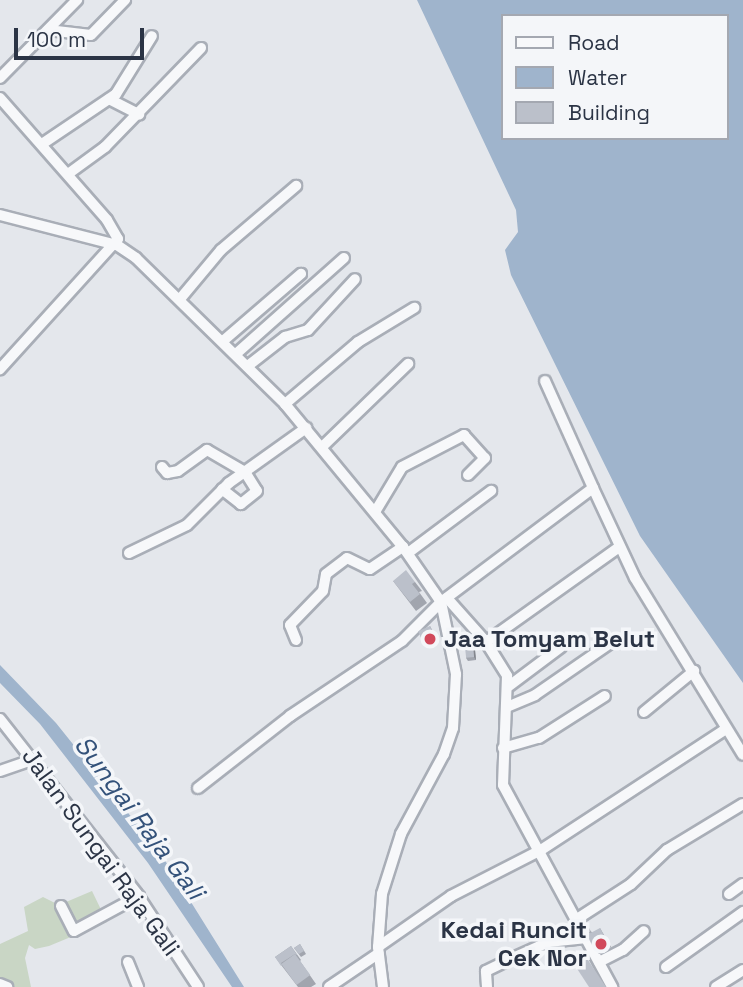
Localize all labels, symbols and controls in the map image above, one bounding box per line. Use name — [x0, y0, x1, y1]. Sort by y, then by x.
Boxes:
scale bar — [18, 14, 147, 58]
legend — [502, 14, 729, 140]
text: 100 m — [27, 26, 86, 53]
text: Road — [568, 29, 620, 56]
text: Water — [568, 64, 627, 91]
text: Building — [568, 99, 650, 126]
place label: Jaa Tomyam Belut — [444, 625, 656, 653]
marker: Jaa Tomyam Belut — [422, 631, 438, 647]
water label: Sungai Raja Gali — [67, 730, 211, 906]
street label: Jalan Sungai Raja Gali — [16, 743, 186, 961]
place label: Kedai Runcit Cek Nor — [441, 916, 587, 972]
marker: Kedai Runcit Cek Nor — [593, 936, 609, 952]

